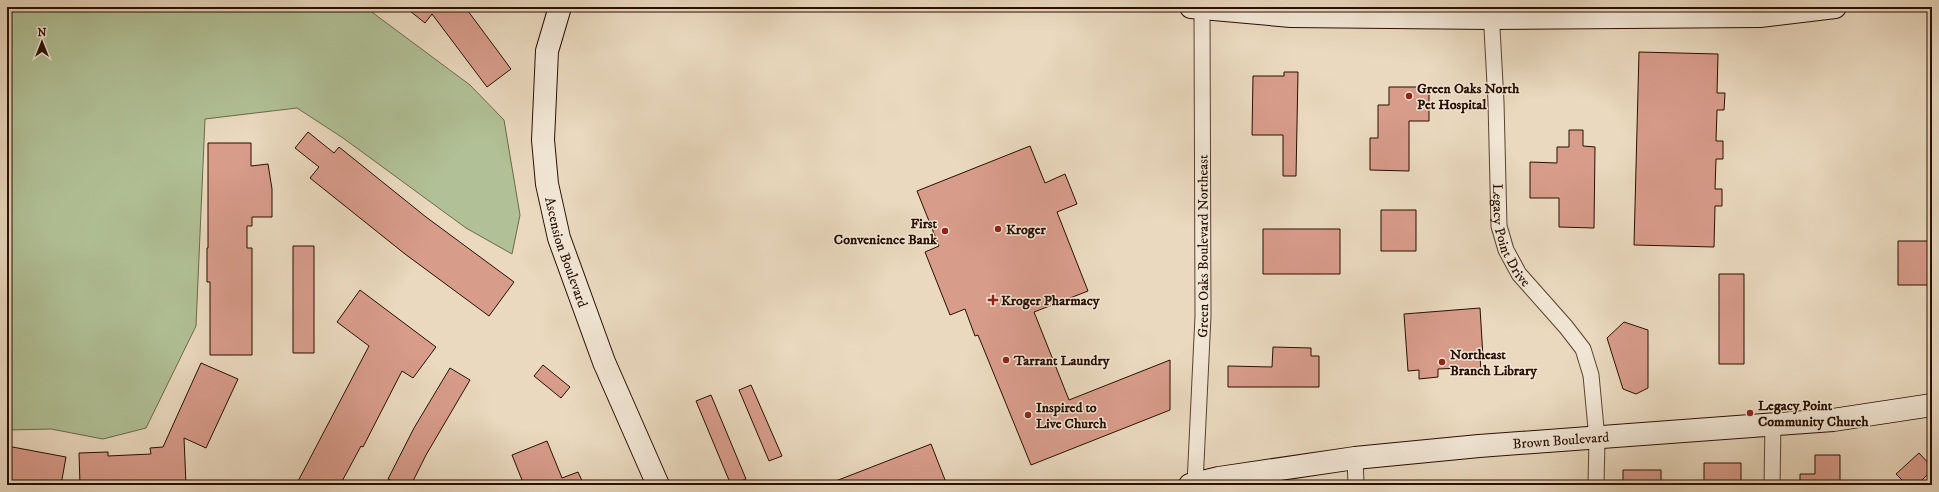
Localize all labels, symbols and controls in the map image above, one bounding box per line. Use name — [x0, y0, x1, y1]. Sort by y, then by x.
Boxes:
north arrow — [22, 22, 62, 62]
text: N — [37, 26, 47, 40]
place label: Green Oaks North Pet Hospital — [1417, 80, 1520, 114]
marker: Green Oaks North Pet Hospital — [1404, 91, 1414, 101]
street label: Green Oaks Boulevard Northeast — [1194, 154, 1213, 338]
street label: Legacy Point Drive — [1488, 183, 1534, 291]
street label: Ascension Boulevard — [540, 195, 591, 310]
place label: First Convenience Bank — [834, 215, 938, 249]
place label: Kroger — [1006, 221, 1046, 239]
marker: Kroger — [993, 224, 1003, 234]
marker: First Convenience Bank — [940, 226, 950, 236]
place label: Kroger Pharmacy — [1001, 292, 1100, 310]
marker: Kroger Pharmacy — [988, 295, 998, 305]
place label: Northeast Branch Library — [1450, 346, 1537, 380]
place label: Tarrant Laundry — [1013, 352, 1110, 370]
marker: Tarrant Laundry — [1001, 355, 1011, 365]
marker: Northeast Branch Library — [1437, 357, 1447, 367]
place label: Legacy Point Community Church — [1758, 397, 1869, 431]
place label: Inspired to Live Church — [1036, 399, 1107, 433]
marker: Legacy Point Community Church — [1745, 408, 1755, 418]
marker: Inspired to Live Church — [1023, 410, 1033, 420]
street label: Brown Boulevard — [1512, 428, 1610, 454]

